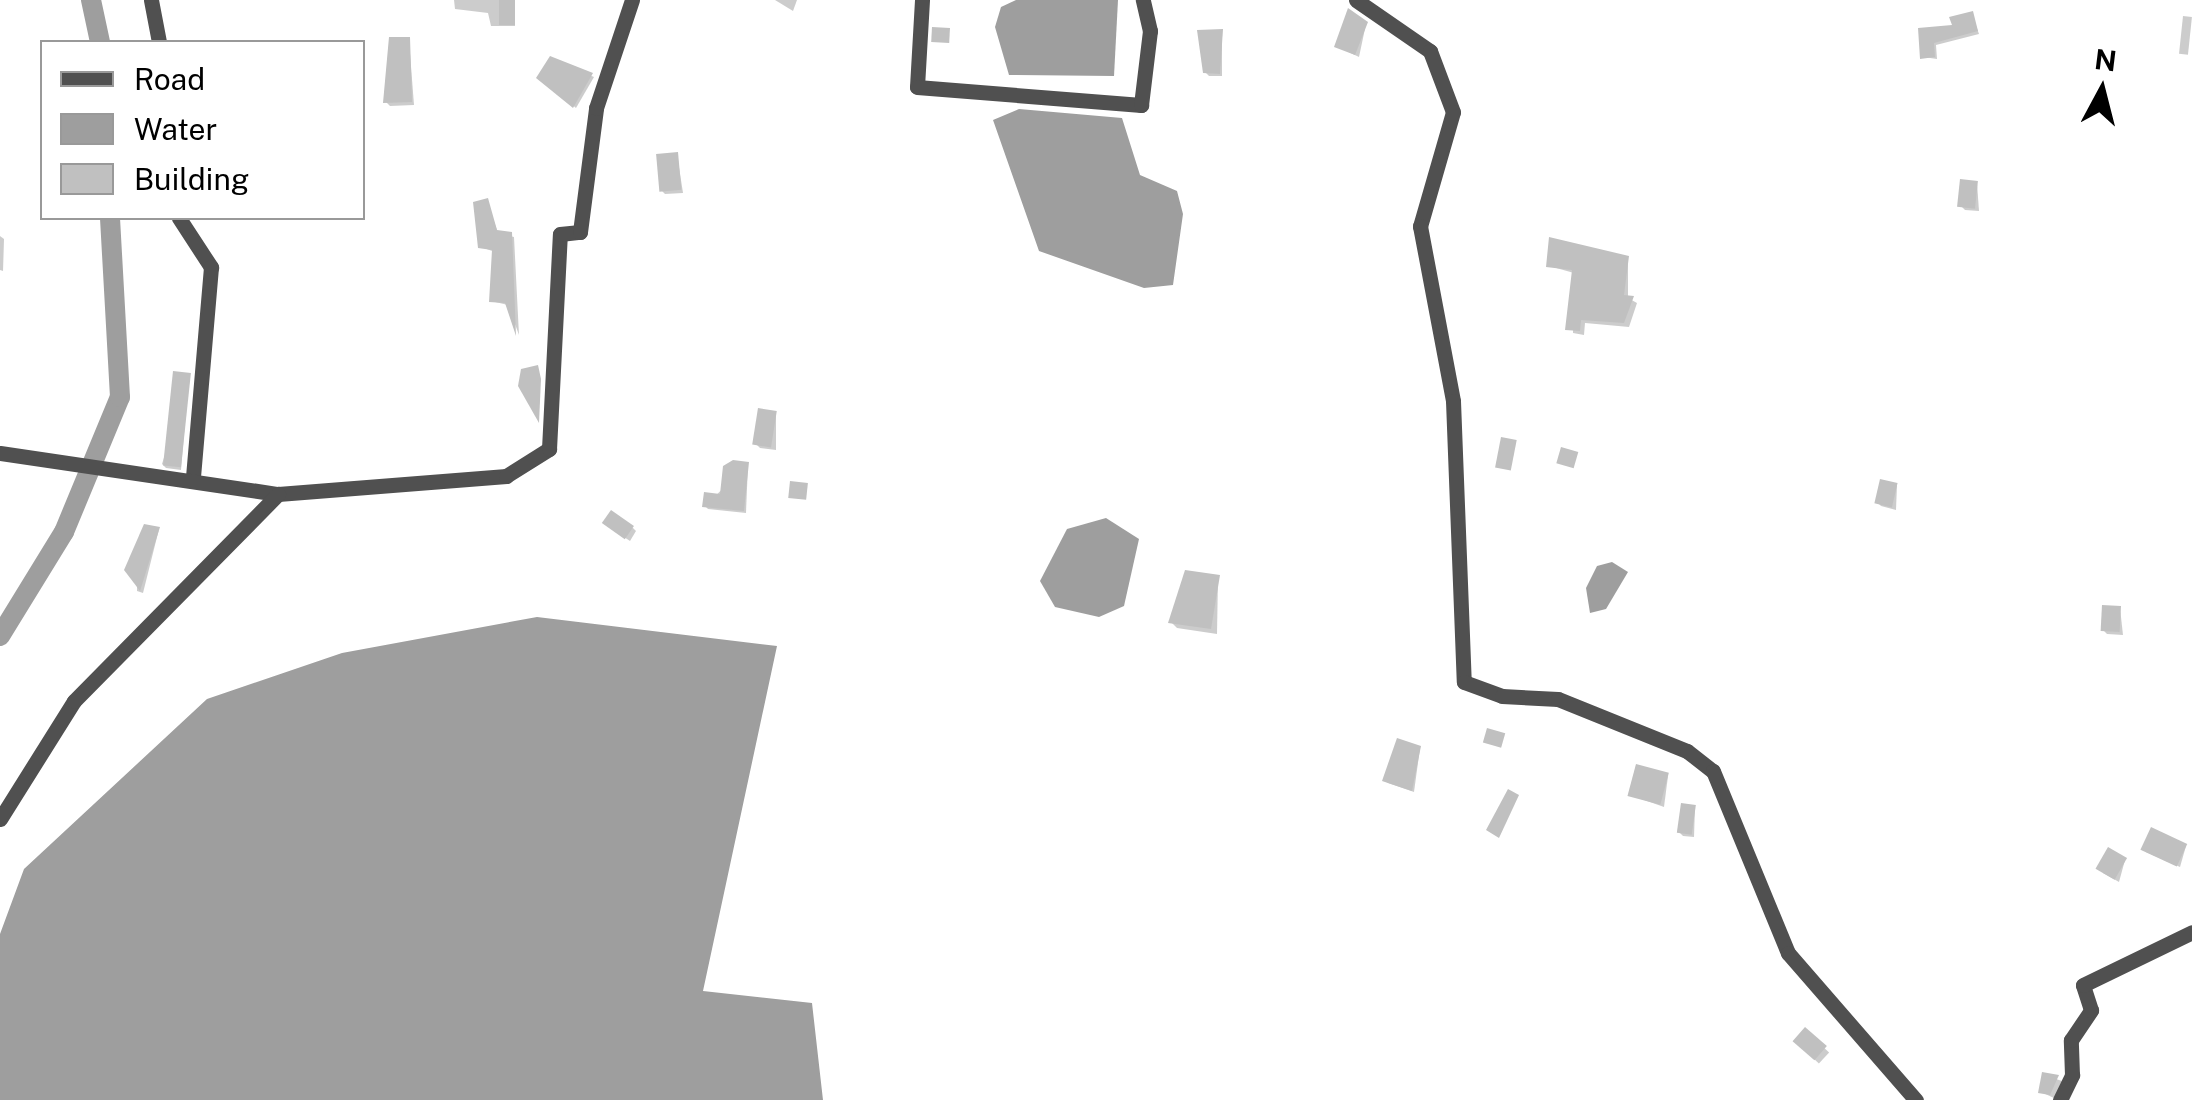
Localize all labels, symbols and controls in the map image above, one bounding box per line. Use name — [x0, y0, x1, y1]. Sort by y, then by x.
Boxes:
legend — [40, 40, 365, 220]
north arrow — [2052, 40, 2152, 140]
text: N — [2093, 42, 2119, 77]
text: Road — [134, 61, 205, 97]
text: Water — [134, 111, 217, 147]
text: Building — [134, 161, 249, 197]

